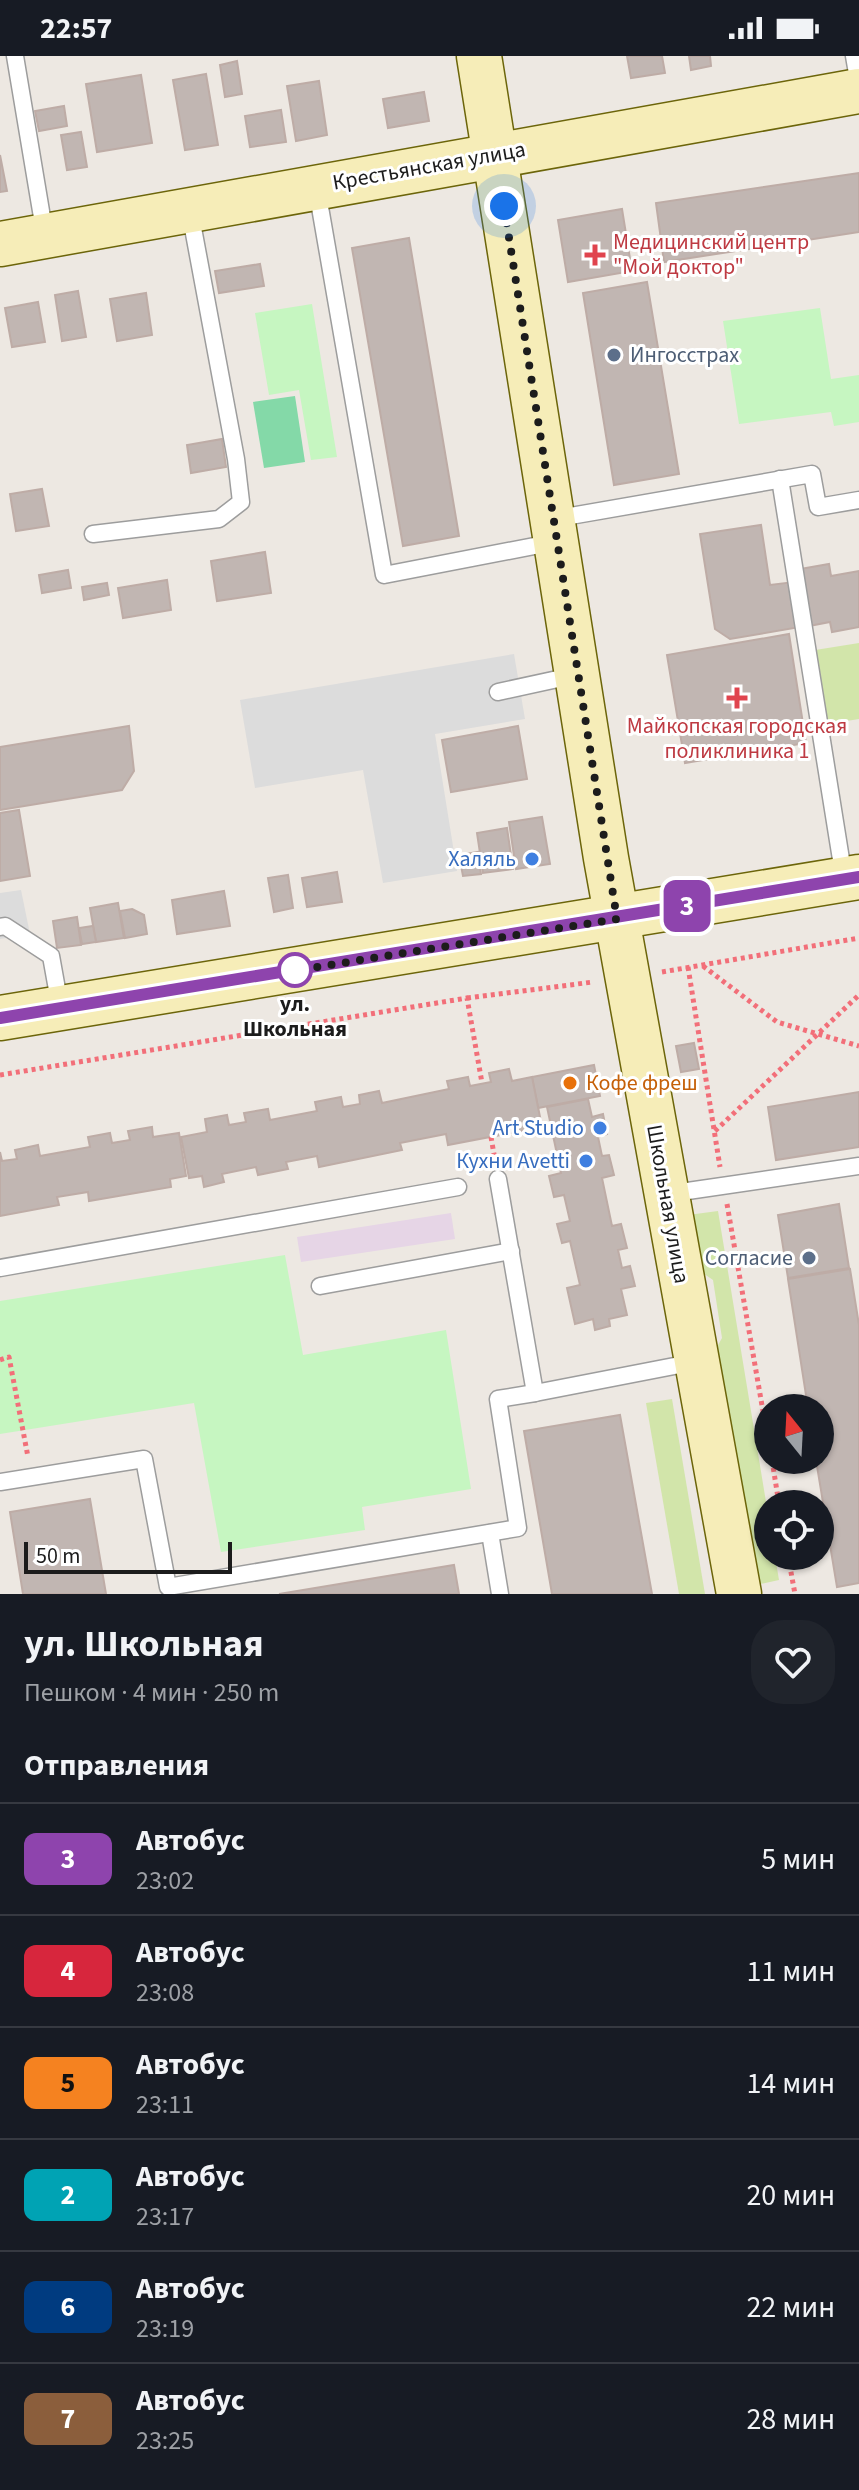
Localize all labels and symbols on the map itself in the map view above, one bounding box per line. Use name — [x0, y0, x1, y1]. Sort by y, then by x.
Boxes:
street label: Крестьянская улица — [330, 133, 528, 199]
your location — [484, 186, 524, 226]
place label: Медицинский центр "Мой доктор" — [613, 226, 809, 283]
marker: Медицинский центр "Мой доктор" — [584, 244, 606, 266]
place label: Ингосстрах — [630, 339, 739, 371]
marker: Ингосстрах — [605, 346, 623, 364]
marker: Майкопская городская поликлиника 1 — [726, 687, 748, 709]
place label: Майкопская городская поликлиника 1 — [627, 710, 847, 767]
place label: Халяль — [448, 843, 516, 875]
marker: Халяль — [523, 850, 541, 868]
line badge: 3 — [661, 880, 713, 932]
marker: ул. Школьная — [278, 953, 312, 987]
place label: ул. Школьная — [243, 988, 347, 1045]
place label: Кофе фреш — [586, 1067, 698, 1099]
marker: Кофе фреш — [561, 1074, 579, 1092]
place label: Art Studio — [492, 1112, 584, 1144]
marker: Art Studio — [591, 1119, 609, 1137]
street label: Школьная улица — [638, 1122, 698, 1286]
place label: Кухни Avetti — [456, 1145, 570, 1177]
marker: Кухни Avetti — [577, 1152, 595, 1170]
place label: Согласие — [705, 1242, 793, 1274]
marker: Согласие — [800, 1249, 818, 1267]
north arrow — [754, 1394, 834, 1474]
scale bar — [24, 1538, 232, 1574]

